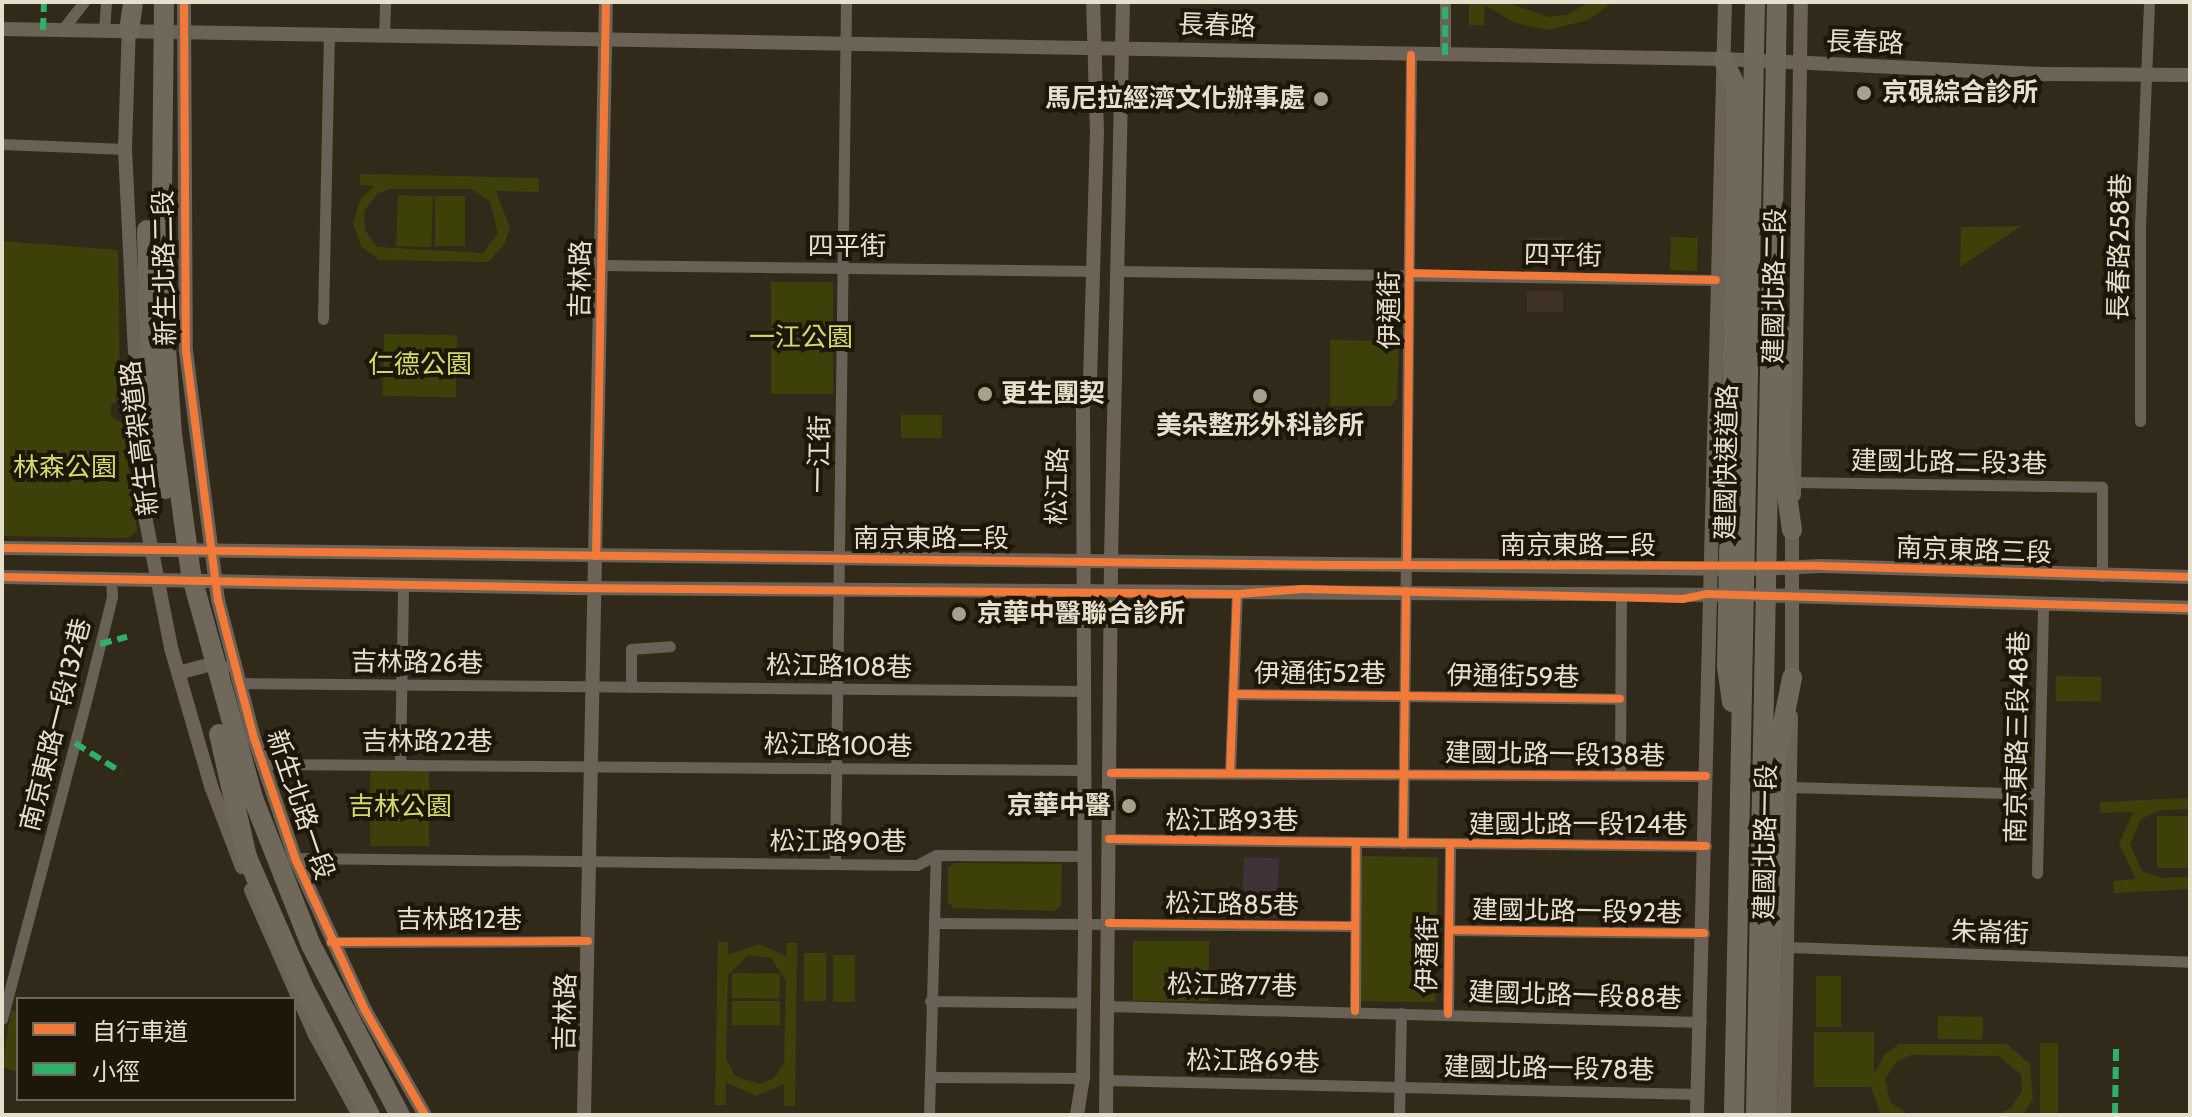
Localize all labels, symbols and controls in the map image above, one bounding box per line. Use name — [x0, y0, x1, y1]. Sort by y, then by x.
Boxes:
street label: 長春路 — [1177, 9, 1257, 43]
street label: 長春路 — [1825, 26, 1905, 60]
place label: 京硯綜合診所 — [1882, 77, 2038, 109]
marker: 京硯綜合診所 — [1853, 82, 1875, 104]
place label: 馬尼拉經濟文化辦事處 — [1045, 83, 1305, 115]
marker: 馬尼拉經濟文化辦事處 — [1312, 90, 1330, 108]
street label: 長春路258巷 — [2103, 173, 2137, 321]
street label: 新生北路二段 — [148, 190, 182, 346]
street label: 建國北路二段 — [1758, 208, 1792, 364]
street label: 四平街 — [808, 231, 886, 263]
street label: 吉林路 — [565, 240, 597, 318]
street label: 四平街 — [1524, 240, 1602, 272]
street label: 伊通街 — [1374, 271, 1406, 349]
park label: 一江公園 — [749, 322, 853, 354]
park label: 仁德公園 — [368, 349, 472, 381]
street label: 新生高架道路 — [115, 359, 165, 517]
place label: 更生團契 — [1001, 378, 1105, 410]
street label: 建國快速道路 — [1710, 384, 1744, 540]
marker: 更生團契 — [976, 385, 994, 403]
marker: 美朵整形外科診所 — [1249, 385, 1271, 407]
place label: 美朵整形外科診所 — [1156, 410, 1364, 442]
street label: 一江街 — [804, 415, 836, 493]
street label: 建國北路二段3巷 — [1851, 446, 2047, 480]
street label: 松江路 — [1042, 447, 1074, 525]
park label: 林森公園 — [13, 452, 117, 484]
street label: 南京東路二段 — [853, 523, 1009, 555]
street label: 南京東路二段 — [1500, 530, 1656, 562]
street label: 南京東路三段 — [1896, 533, 2052, 569]
place label: 京華中醫聯合診所 — [977, 598, 1185, 630]
marker: 京華中醫聯合診所 — [948, 603, 970, 625]
street label: 南京東路一段132巷 — [14, 615, 98, 835]
street label: 南京東路三段48巷 — [2001, 630, 2035, 844]
street label: 吉林路26巷 — [351, 646, 483, 680]
street label: 松江路108巷 — [766, 650, 912, 684]
street label: 伊通街52巷 — [1254, 658, 1386, 690]
street label: 伊通街59巷 — [1446, 660, 1580, 694]
street label: 新生北路一段 — [260, 726, 340, 884]
street label: 吉林路22巷 — [361, 726, 493, 758]
street label: 松江路100巷 — [763, 729, 913, 763]
street label: 建國北路一段138巷 — [1445, 737, 1665, 773]
street label: 建國北路一段 — [1749, 764, 1783, 920]
place label: 京華中醫 — [1007, 790, 1111, 822]
park label: 吉林公園 — [348, 791, 452, 823]
marker: 京華中醫 — [1118, 795, 1140, 817]
street label: 松江路93巷 — [1166, 805, 1298, 837]
street label: 建國北路一段124巷 — [1468, 809, 1688, 841]
street label: 松江路90巷 — [770, 826, 906, 858]
street label: 松江路85巷 — [1165, 888, 1299, 922]
street label: 建國北路一段92巷 — [1472, 895, 1682, 929]
street label: 吉林路12巷 — [396, 904, 522, 936]
street label: 伊通街 — [1412, 915, 1444, 993]
street label: 朱崙街 — [1950, 916, 2030, 950]
street label: 松江路77巷 — [1167, 969, 1297, 1003]
street label: 吉林路 — [550, 973, 582, 1051]
street label: 建國北路一段88巷 — [1468, 977, 1682, 1015]
legend — [16, 997, 296, 1101]
text: 自行車道 — [92, 1017, 188, 1046]
street label: 松江路69巷 — [1186, 1045, 1320, 1079]
street label: 建國北路一段78巷 — [1443, 1052, 1655, 1086]
text: 小徑 — [92, 1057, 140, 1086]

